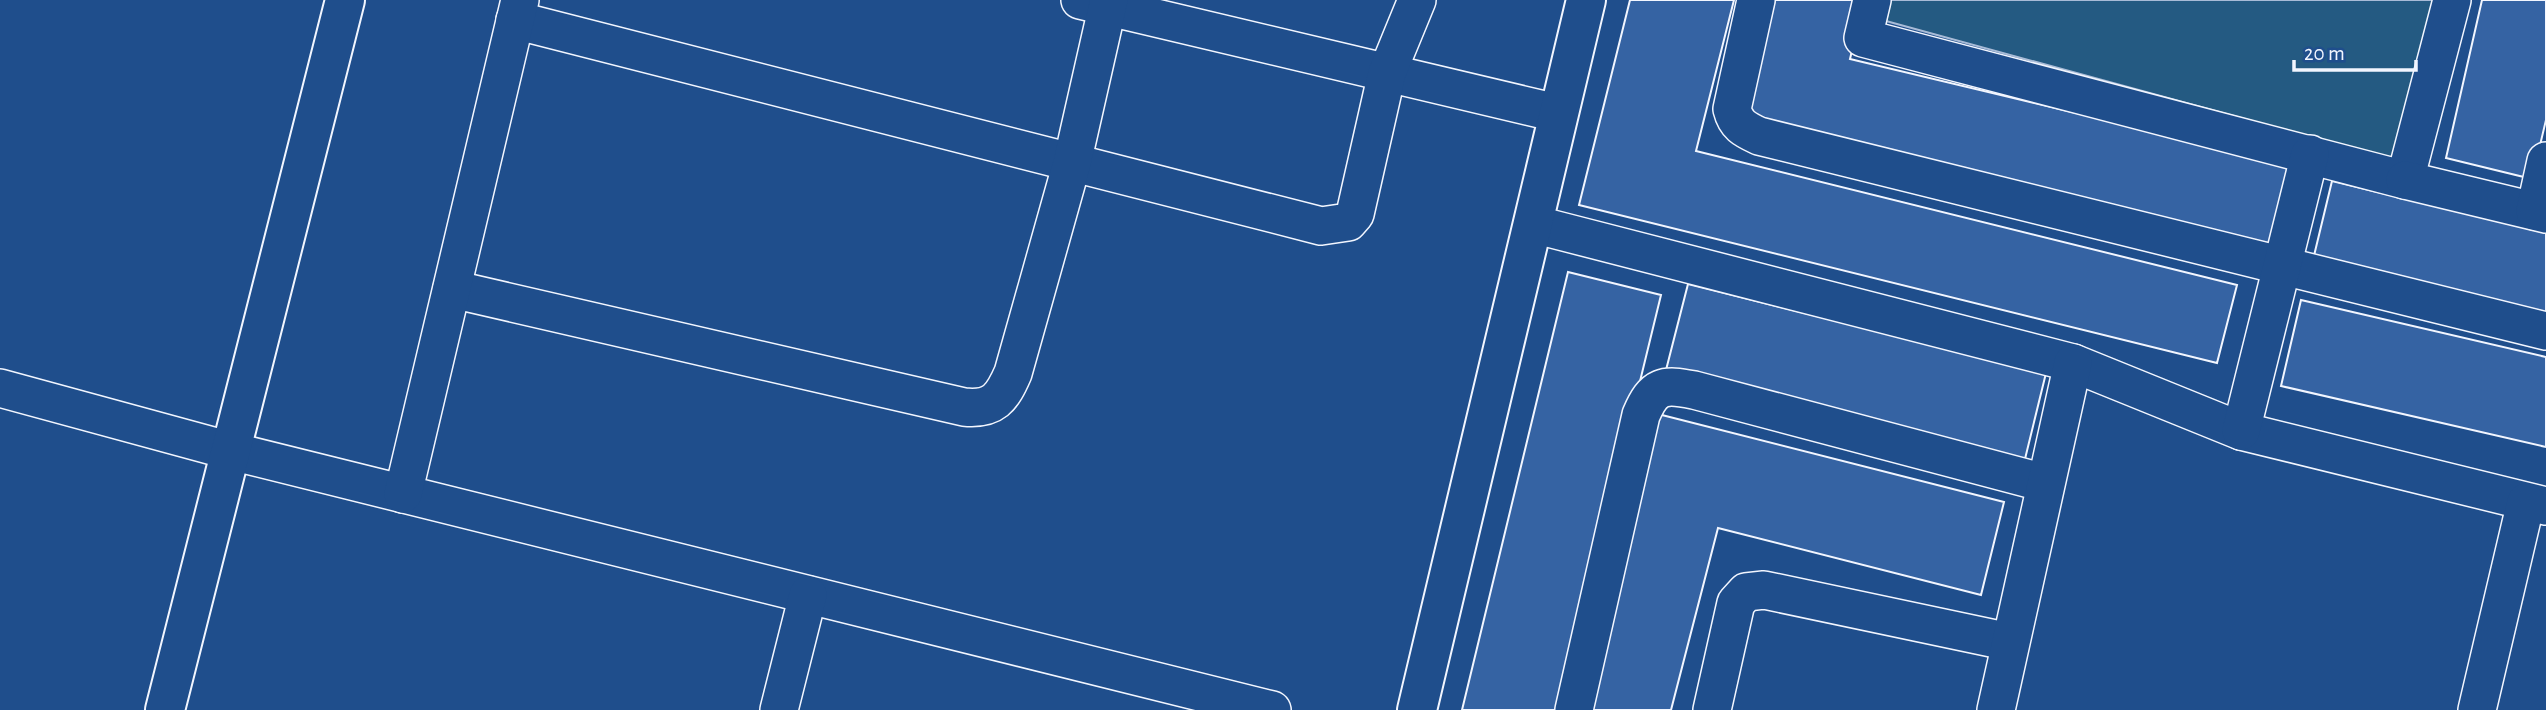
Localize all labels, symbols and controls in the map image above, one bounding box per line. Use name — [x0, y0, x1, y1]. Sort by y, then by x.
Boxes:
scale bar — [2294, 28, 2416, 72]
text: 20 m — [2304, 43, 2345, 64]

